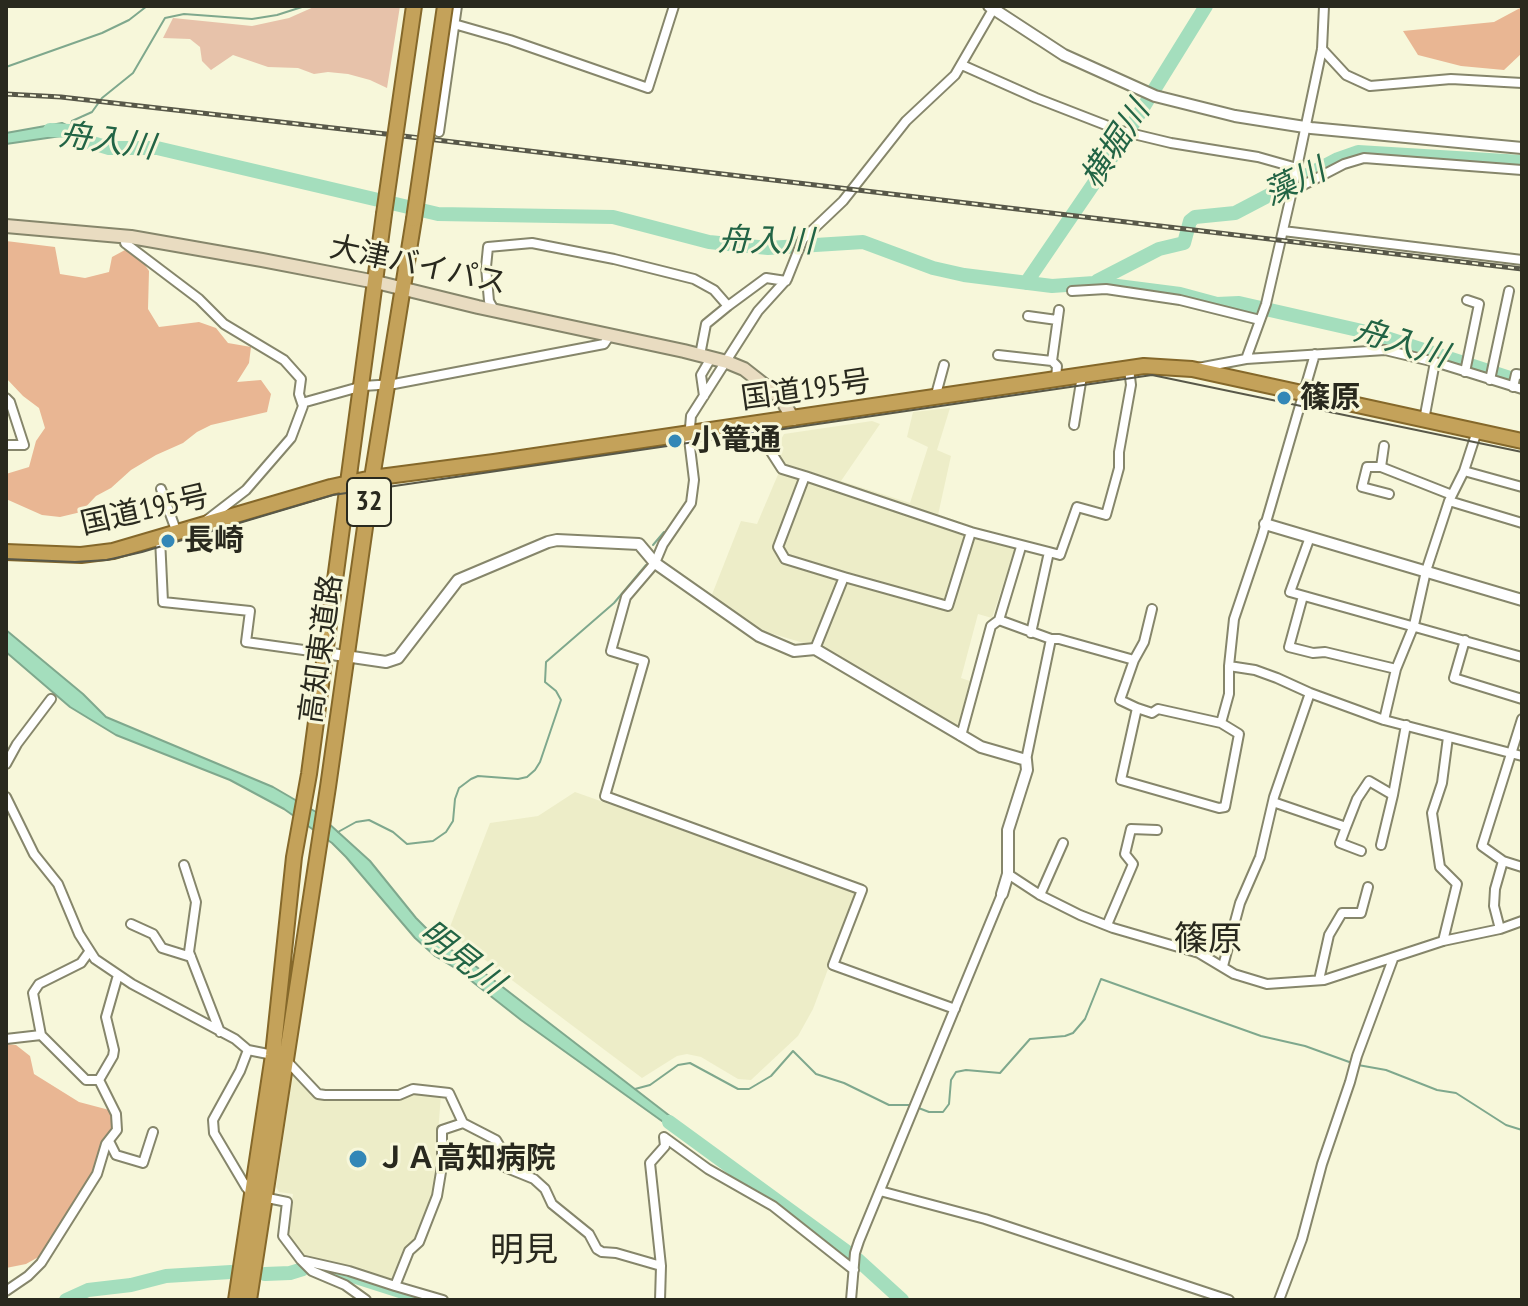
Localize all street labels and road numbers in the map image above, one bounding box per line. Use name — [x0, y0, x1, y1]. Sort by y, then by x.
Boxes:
street label: 大津バイパス — [326, 230, 510, 302]
street label: 国道195号 — [739, 364, 873, 418]
road number: 32 — [347, 478, 391, 526]
street label: 国道195号 — [77, 479, 213, 543]
street label: 高知東道路 — [294, 572, 350, 726]

